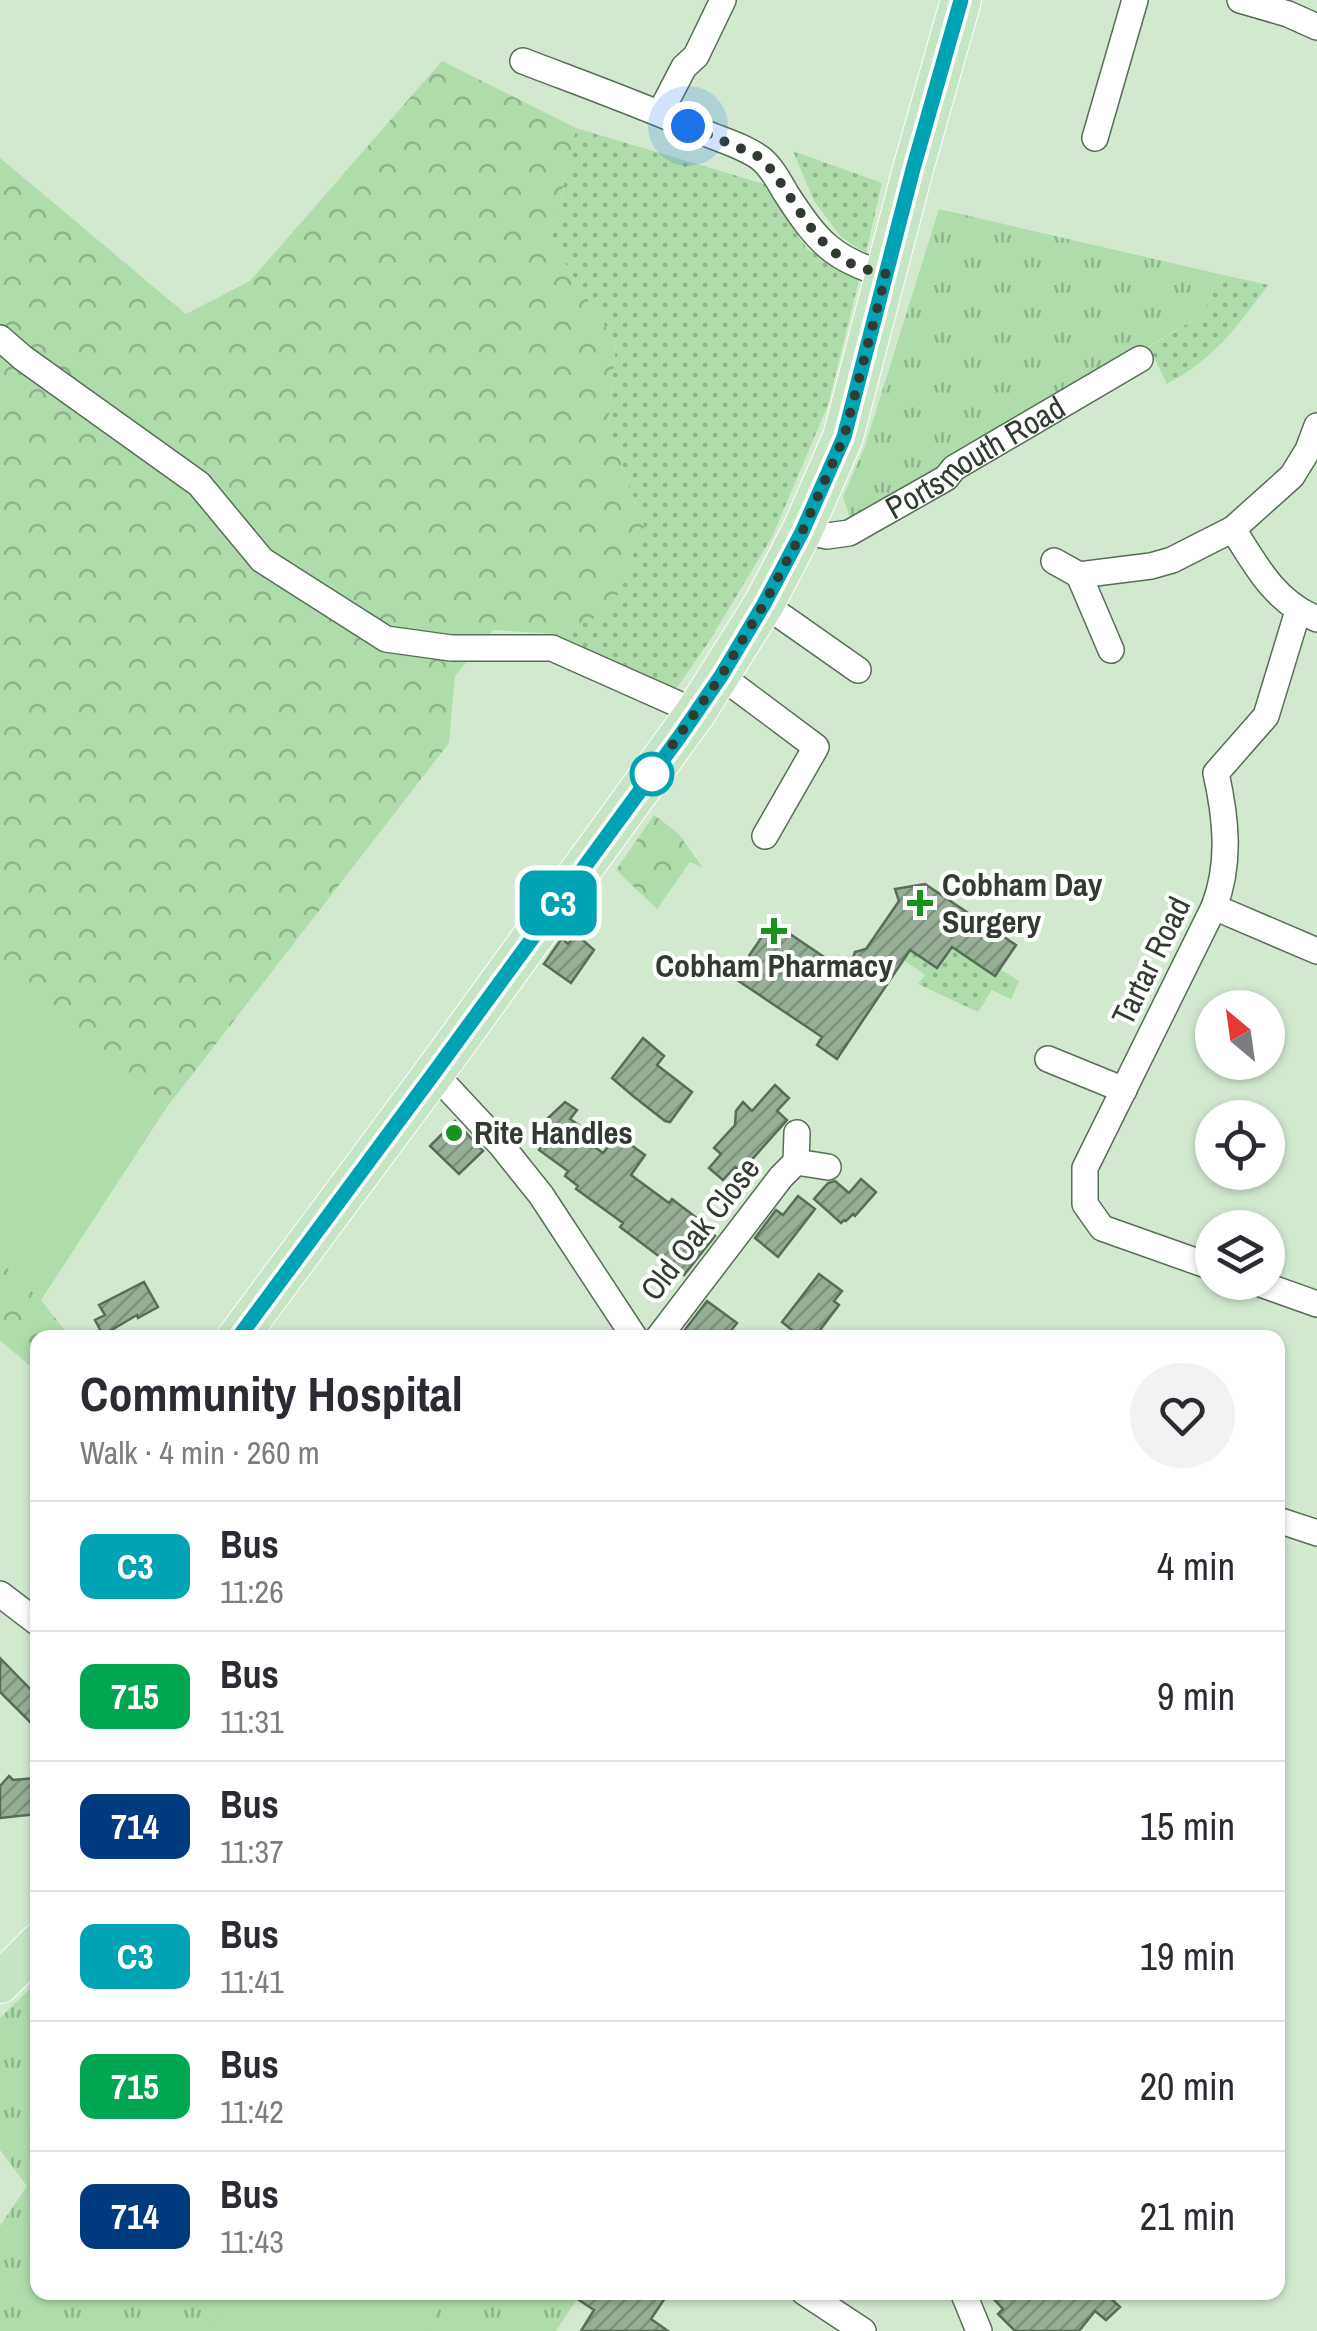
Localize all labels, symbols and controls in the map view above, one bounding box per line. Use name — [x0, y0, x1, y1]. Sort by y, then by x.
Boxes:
your location — [663, 101, 713, 151]
street label: Portsmouth Road — [877, 386, 1073, 529]
unlabelled marker — [631, 753, 673, 795]
place label: Cobham Day Surgery — [942, 863, 1103, 943]
line badge: C3 — [513, 870, 603, 936]
text: C3 — [540, 880, 576, 927]
marker: Cobham Day Surgery — [907, 890, 933, 916]
street label: Tartar Road — [1101, 890, 1200, 1032]
marker: Cobham Pharmacy — [763, 920, 785, 942]
place label: Cobham Pharmacy — [655, 944, 893, 987]
north arrow — [1195, 990, 1285, 1080]
map controls — [1195, 990, 1285, 1300]
button: locate — [1195, 1100, 1285, 1190]
place label: Rite Handles — [474, 1111, 633, 1154]
marker: Rite Handles — [443, 1122, 465, 1144]
street label: Old Oak Close — [630, 1148, 769, 1309]
button: layers — [1195, 1210, 1285, 1300]
text: Community Hospital — [80, 1361, 463, 1426]
button: heart — [1130, 1363, 1235, 1468]
text: Walk · 4 min · 260 m — [80, 1431, 320, 1474]
text: Bus — [220, 1519, 279, 1570]
text: 4 min — [1157, 1541, 1235, 1592]
text: C3 — [117, 1543, 153, 1590]
text: 11:26 — [220, 1570, 284, 1613]
text: Bus — [220, 1649, 279, 1700]
text: 9 min — [1157, 1671, 1235, 1722]
text: 715 — [111, 1673, 159, 1720]
text: 11:31 — [220, 1700, 284, 1743]
text: Bus — [220, 1779, 279, 1830]
text: 15 min — [1140, 1801, 1235, 1852]
text: 714 — [111, 1803, 159, 1850]
text: 11:37 — [220, 1830, 284, 1873]
text: Bus — [220, 1909, 279, 1960]
text: 19 min — [1140, 1931, 1235, 1982]
text: C3 — [117, 1933, 153, 1980]
text: 11:41 — [220, 1960, 284, 2003]
text: Bus — [220, 2039, 279, 2090]
text: 20 min — [1140, 2061, 1235, 2112]
text: 715 — [111, 2063, 159, 2110]
text: 11:42 — [220, 2090, 284, 2133]
text: Bus — [220, 2169, 279, 2220]
text: 21 min — [1140, 2191, 1235, 2242]
text: 714 — [111, 2193, 159, 2240]
text: 11:43 — [220, 2220, 284, 2263]

